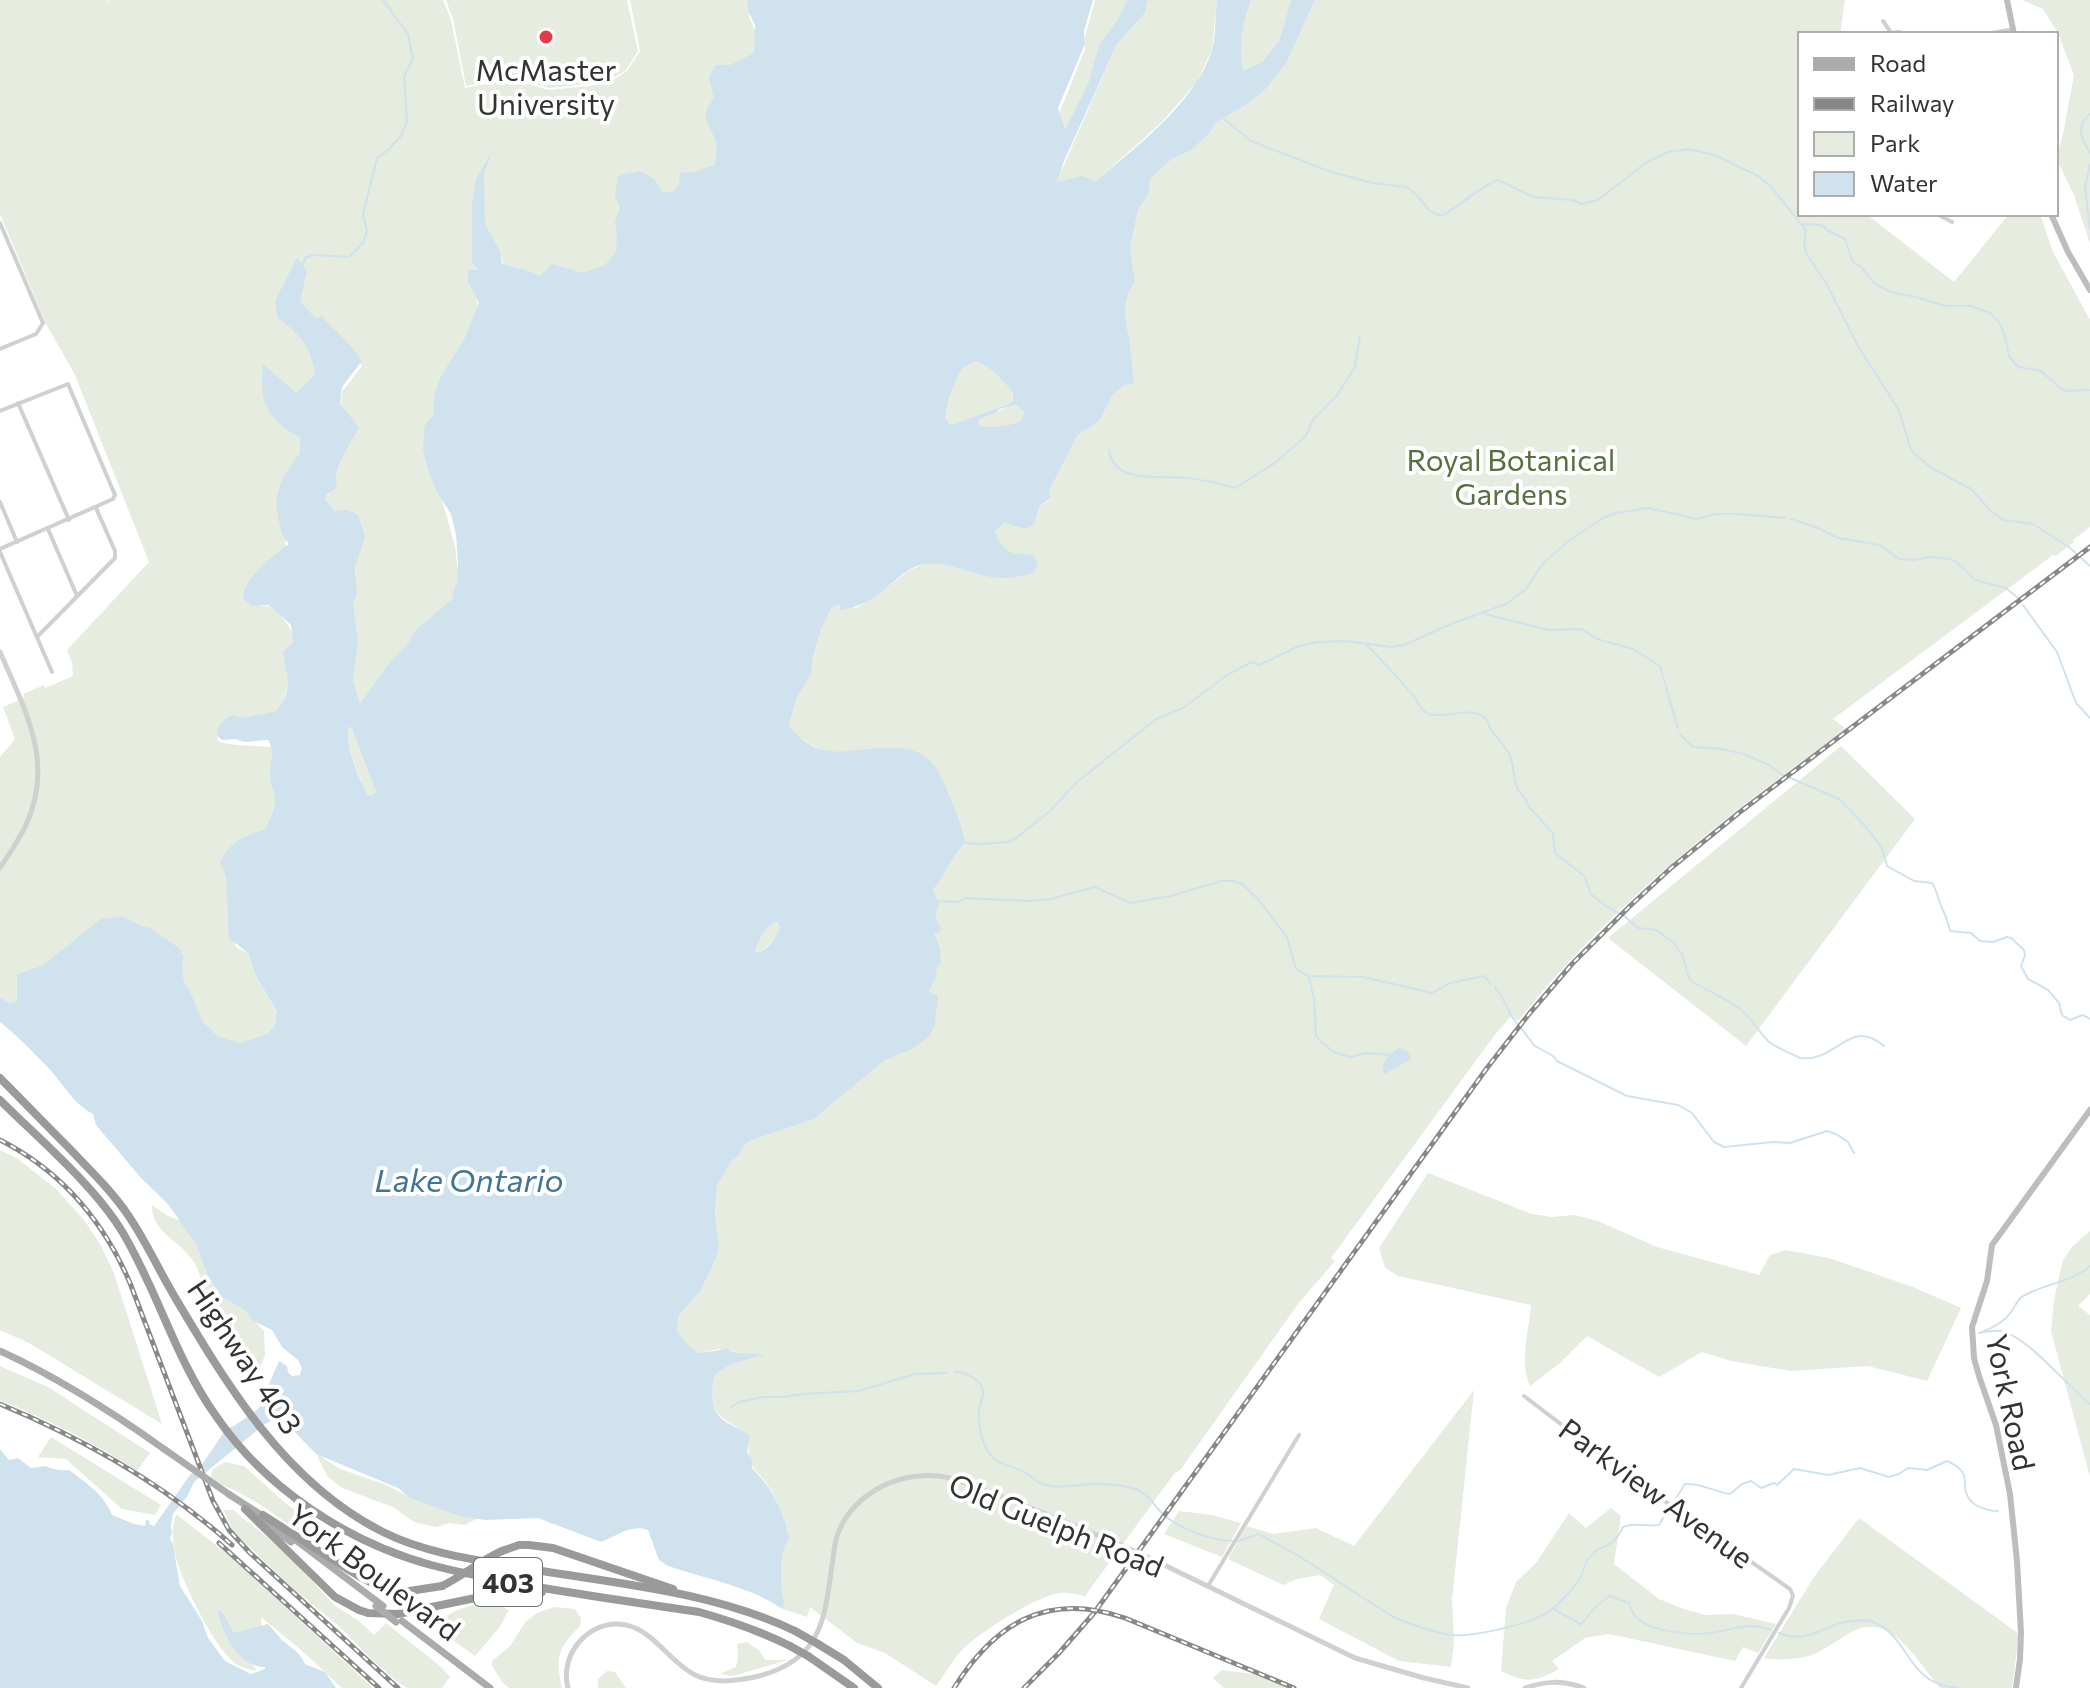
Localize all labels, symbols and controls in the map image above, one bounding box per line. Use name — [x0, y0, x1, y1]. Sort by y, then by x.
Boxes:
marker: McMaster University — [537, 28, 555, 46]
legend — [1798, 32, 2058, 216]
text: Road — [1870, 48, 1926, 77]
place label: McMaster University — [475, 50, 617, 121]
text: Railway — [1870, 88, 1955, 117]
text: Park — [1870, 128, 1920, 157]
text: Water — [1870, 168, 1938, 197]
park label: Royal Botanical Gardens — [1407, 440, 1615, 511]
water label: Lake Ontario — [374, 1159, 564, 1199]
street label: Highway 403 — [181, 1272, 311, 1440]
street label: York Road — [1979, 1330, 2045, 1474]
street label: Parkview Avenue — [1553, 1409, 1761, 1575]
street label: Old Guelph Road — [944, 1464, 1170, 1584]
street label: York Boulevard — [282, 1494, 468, 1648]
road number: 403 — [474, 1558, 542, 1606]

